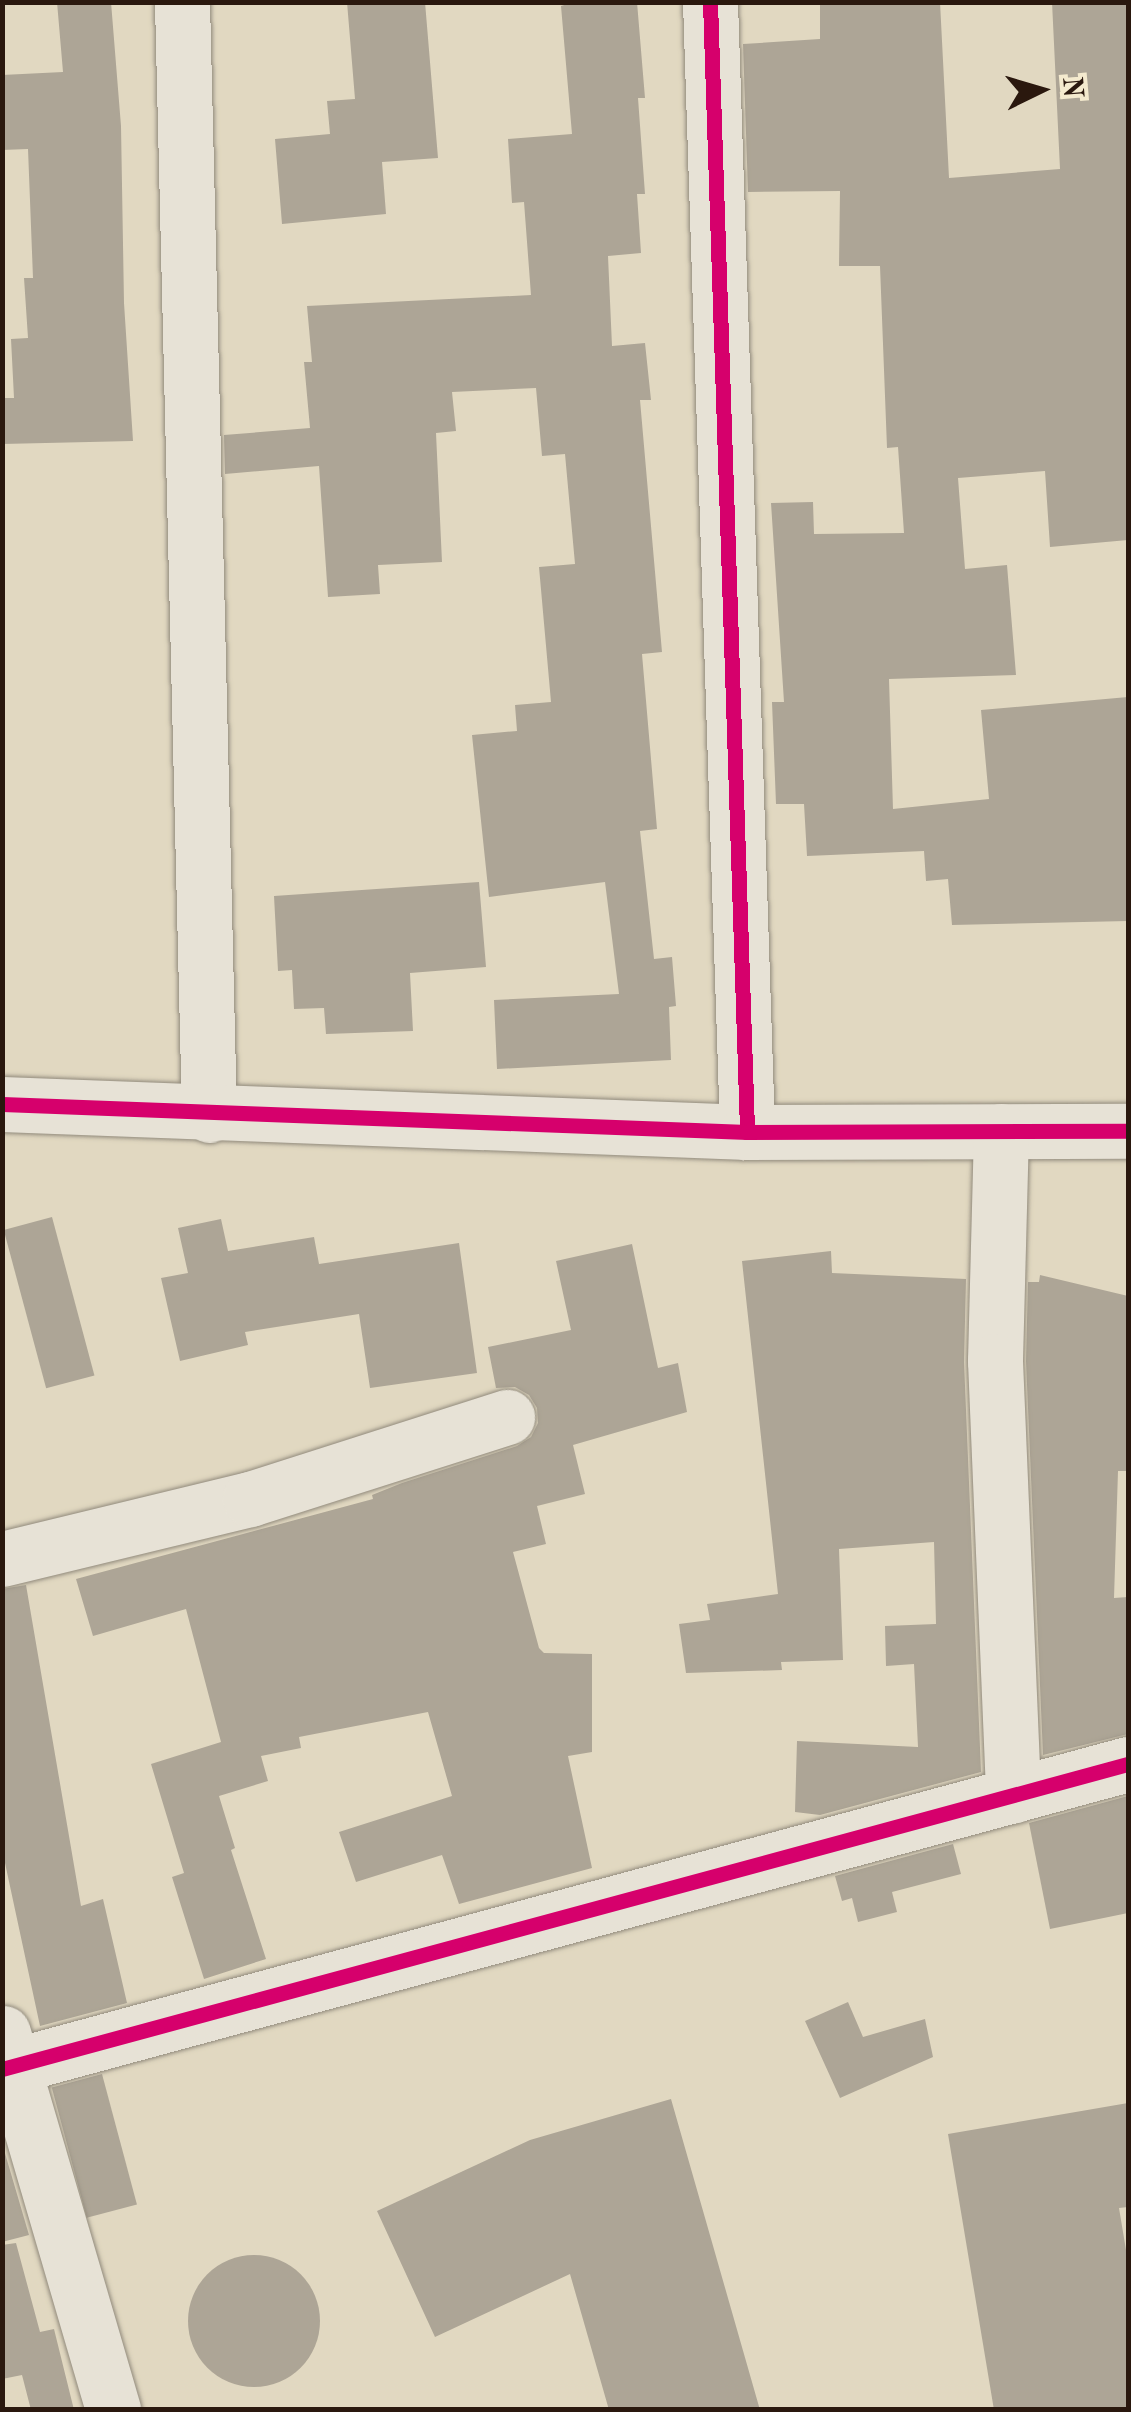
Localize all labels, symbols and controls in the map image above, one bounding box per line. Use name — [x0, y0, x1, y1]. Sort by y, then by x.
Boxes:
north arrow — [991, 40, 1091, 140]
text: N — [1056, 76, 1086, 99]

